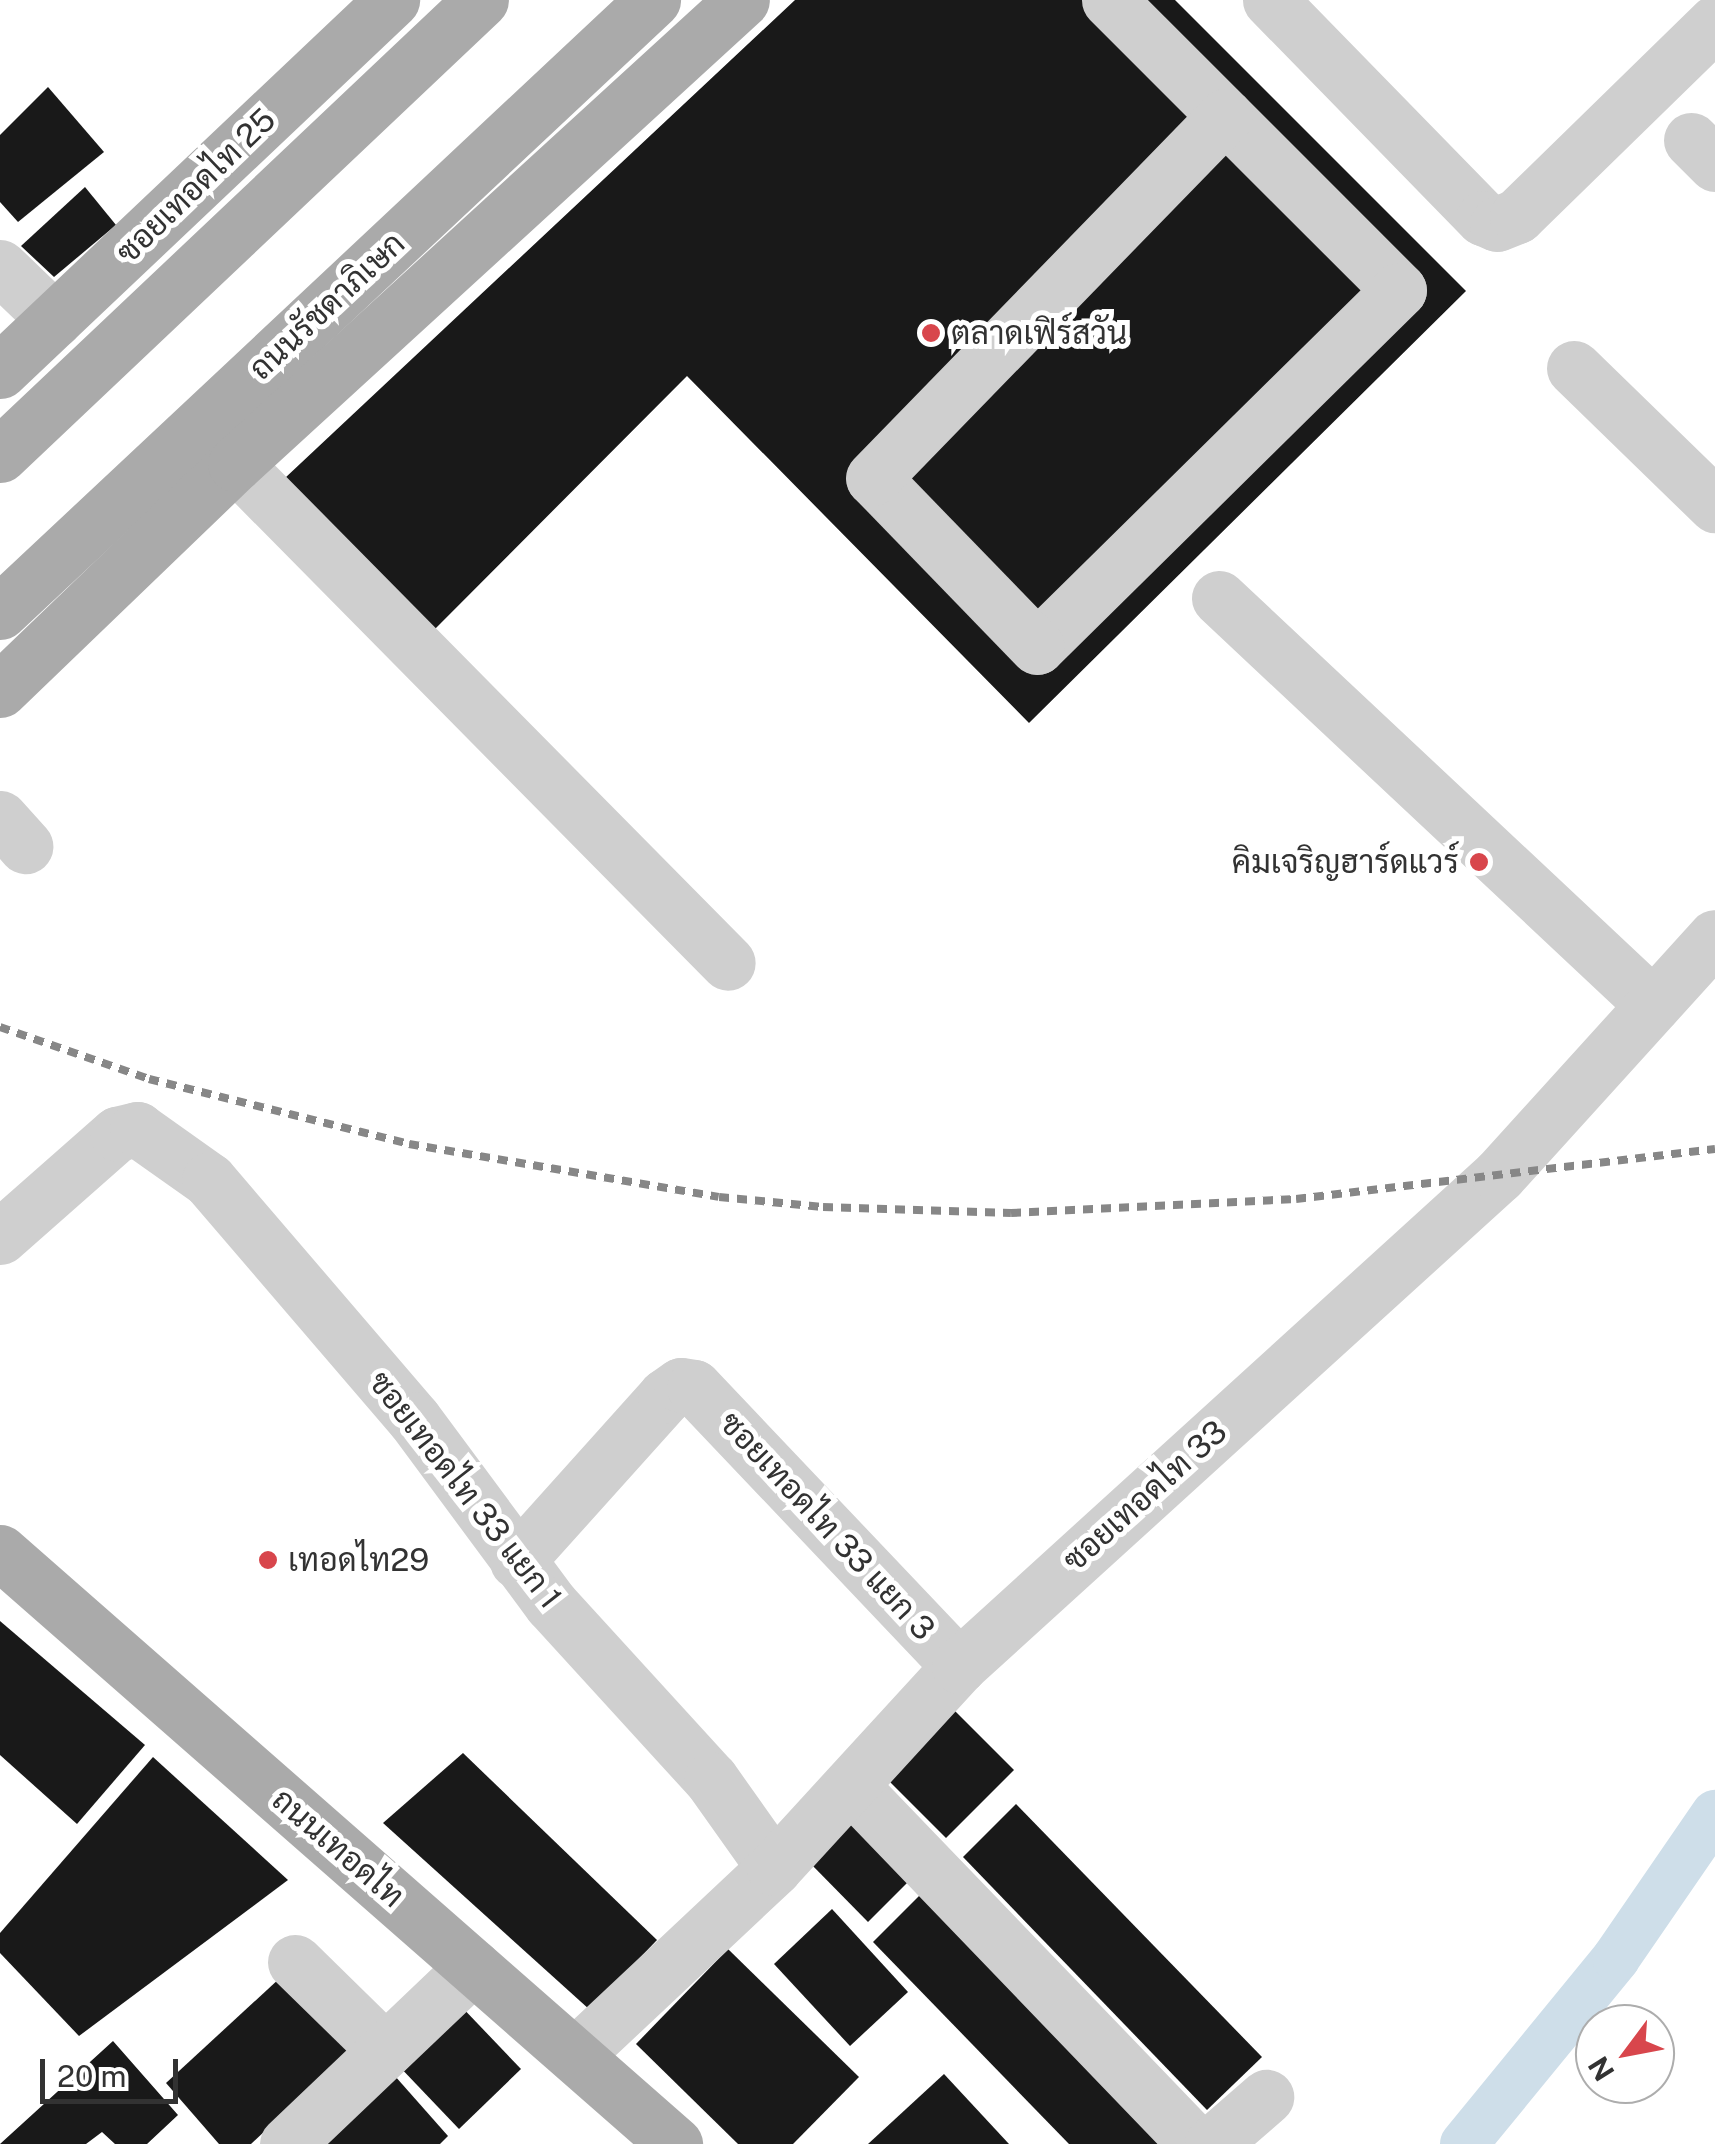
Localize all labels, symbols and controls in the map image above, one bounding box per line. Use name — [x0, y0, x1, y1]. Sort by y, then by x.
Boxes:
street label: ซอยเทอดไท 25 — [108, 101, 284, 271]
street label: ถนนรัชดาภิเษก — [241, 224, 413, 388]
place label: ตลาดเฟิร์สวัน — [951, 314, 1127, 352]
marker: ตลาดเฟิร์สวัน — [920, 322, 942, 344]
place label: คิมเจริญฮาร์ดแวร์ — [1232, 843, 1459, 881]
marker: คิมเจริญฮาร์ดแวร์ — [1468, 851, 1490, 873]
street label: ซอยเทอดไท 33 แยก 1 — [360, 1364, 570, 1616]
street label: ซอยเทอดไท 33 แยก 3 — [711, 1404, 943, 1648]
street label: ซอยเทอดไท 33 — [1055, 1413, 1235, 1579]
place label: เทอดไท29 — [288, 1541, 429, 1579]
marker: เทอดไท29 — [257, 1549, 279, 1571]
street label: ถนนเทอดไท — [264, 1781, 412, 1915]
north arrow — [1575, 2004, 1675, 2104]
scale bar — [45, 2039, 182, 2101]
text: N — [1581, 2051, 1621, 2087]
text: 20 m — [57, 2058, 126, 2094]

